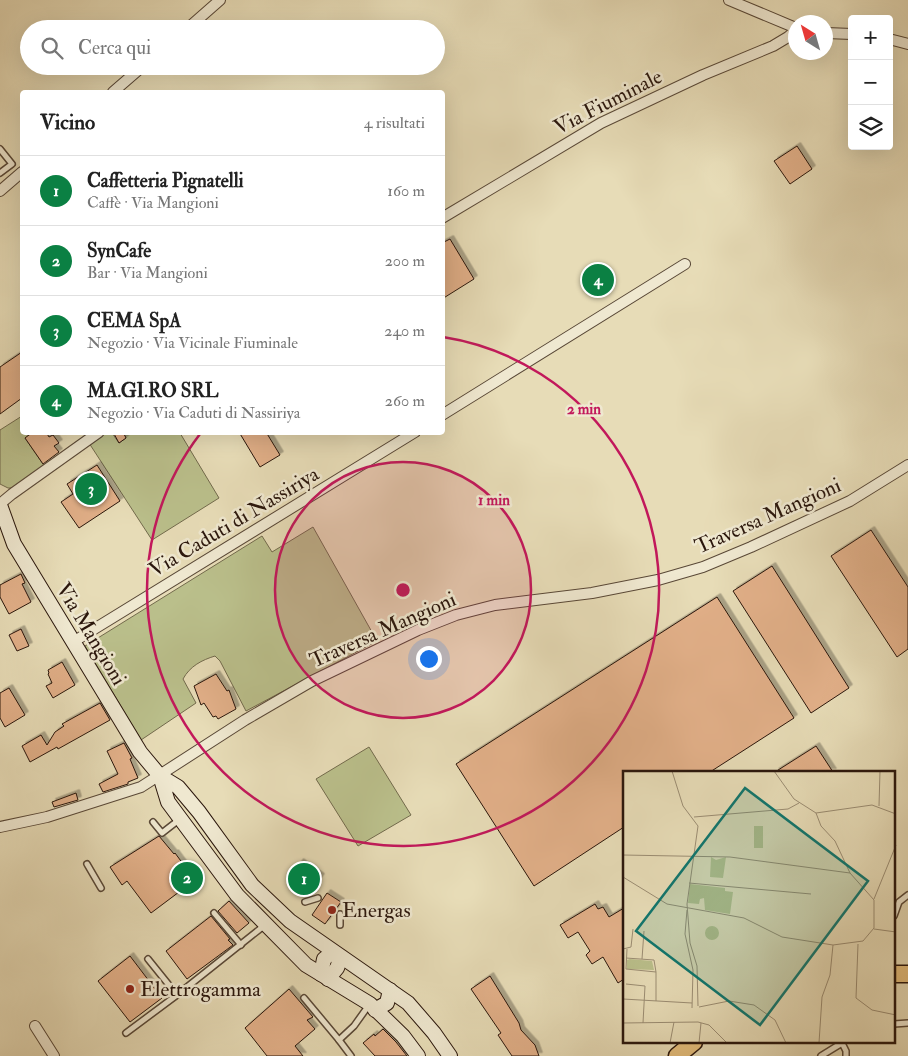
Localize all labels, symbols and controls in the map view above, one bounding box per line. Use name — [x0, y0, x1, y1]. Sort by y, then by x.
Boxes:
north arrow — [788, 15, 833, 60]
map controls — [848, 15, 893, 150]
button: + — [848, 15, 893, 60]
search box — [20, 20, 445, 75]
icon: search — [38, 34, 66, 62]
text: Cerca qui — [78, 36, 151, 60]
button: − — [848, 60, 893, 105]
street label: Via Fiuminale — [549, 63, 667, 141]
button: layers — [848, 105, 893, 150]
text: Vicino — [40, 109, 95, 136]
text: 4 risultati — [364, 113, 425, 133]
text: Caffetteria Pignatelli — [87, 169, 244, 193]
text: 1 — [53, 181, 59, 201]
text: 160 m — [387, 181, 425, 201]
text: Caffè · Via Mangioni — [87, 193, 219, 213]
text: SynCafe — [87, 239, 151, 263]
text: 2 — [52, 251, 60, 271]
text: 200 m — [385, 251, 425, 271]
pin: 4 — [582, 261, 614, 299]
text: Bar · Via Mangioni — [87, 263, 208, 283]
text: CEMA SpA — [87, 309, 181, 333]
text: 3 — [53, 321, 59, 341]
text: 240 m — [384, 321, 425, 341]
text: Negozio · Via Vicinale Fiuminale — [87, 333, 298, 353]
text: MA.GI.RO SRL — [87, 379, 219, 403]
text: 4 — [52, 391, 60, 411]
text: 260 m — [385, 391, 425, 411]
text: 2 min — [567, 400, 601, 419]
text: Negozio · Via Caduti di Nassiriya — [87, 403, 300, 423]
street label: Via Caduti di Nassiriya — [144, 460, 324, 583]
pin: 3 — [75, 470, 107, 508]
street label: Traversa Mangioni — [691, 472, 846, 560]
text: 1 min — [478, 491, 510, 510]
street label: Via Mangioni — [50, 578, 132, 691]
centre of rings — [394, 581, 412, 599]
street label: Traversa Mangioni — [306, 586, 461, 674]
your location — [416, 646, 442, 672]
inset map — [623, 771, 896, 1044]
pin: 2 — [171, 859, 203, 897]
pin: 1 — [288, 860, 320, 898]
place label: Energas — [342, 897, 411, 924]
marker: Energas — [326, 904, 338, 916]
place label: Elettrogamma — [140, 976, 261, 1003]
marker: Elettrogamma — [124, 983, 136, 995]

